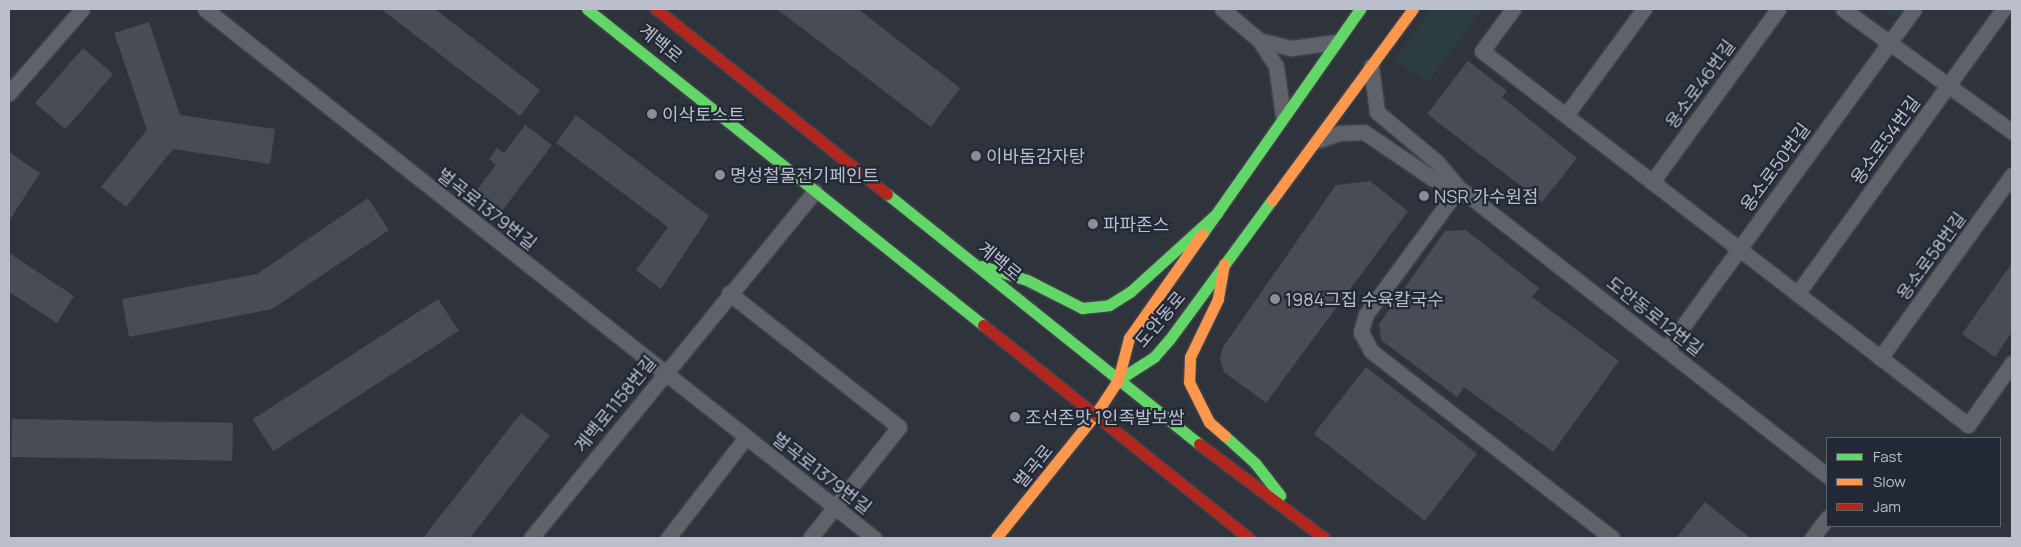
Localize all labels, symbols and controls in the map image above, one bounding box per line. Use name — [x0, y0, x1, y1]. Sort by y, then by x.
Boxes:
street label: 계백로 — [635, 19, 687, 67]
street label: 용소로46번길 — [1661, 35, 1739, 133]
street label: 용소로54번길 — [1846, 92, 1924, 188]
place label: 이삭토스트 — [662, 103, 745, 125]
marker: 이삭토스트 — [646, 108, 658, 120]
street label: 용소로50번길 — [1736, 119, 1814, 215]
place label: 이바돔감자탕 — [986, 145, 1085, 167]
marker: 이바돔감자탕 — [970, 150, 982, 162]
street label: 벌곡로1379번길 — [433, 164, 541, 254]
place label: 명성철물전기페인트 — [730, 164, 879, 186]
marker: 명성철물전기페인트 — [714, 169, 726, 181]
place label: NSR 가수원점 — [1434, 185, 1539, 207]
marker: NSR 가수원점 — [1418, 190, 1430, 202]
street label: 용소로58번길 — [1892, 208, 1970, 304]
place label: 파파존스 — [1103, 213, 1169, 235]
marker: 파파존스 — [1087, 218, 1099, 230]
street label: 계백로 — [974, 237, 1026, 285]
street label: 도안동로12번길 — [1602, 272, 1708, 360]
street label: 도안동로 — [1130, 287, 1190, 351]
place label: 1984그집 수육칼국수 — [1285, 288, 1444, 310]
marker: 1984그집 수육칼국수 — [1269, 293, 1281, 305]
street label: 계백로1158번길 — [570, 351, 660, 457]
place label: 조선존맛 1인족발보쌈 — [1025, 406, 1185, 428]
marker: 조선존맛 1인족발보쌈 — [1009, 411, 1021, 423]
street label: 벌곡로1379번길 — [768, 428, 876, 518]
legend — [1826, 437, 2001, 527]
street label: 벌곡로 — [1009, 440, 1057, 492]
text: Fast — [1873, 446, 1902, 467]
text: Slow — [1873, 471, 1906, 492]
text: Jam — [1873, 496, 1901, 517]

